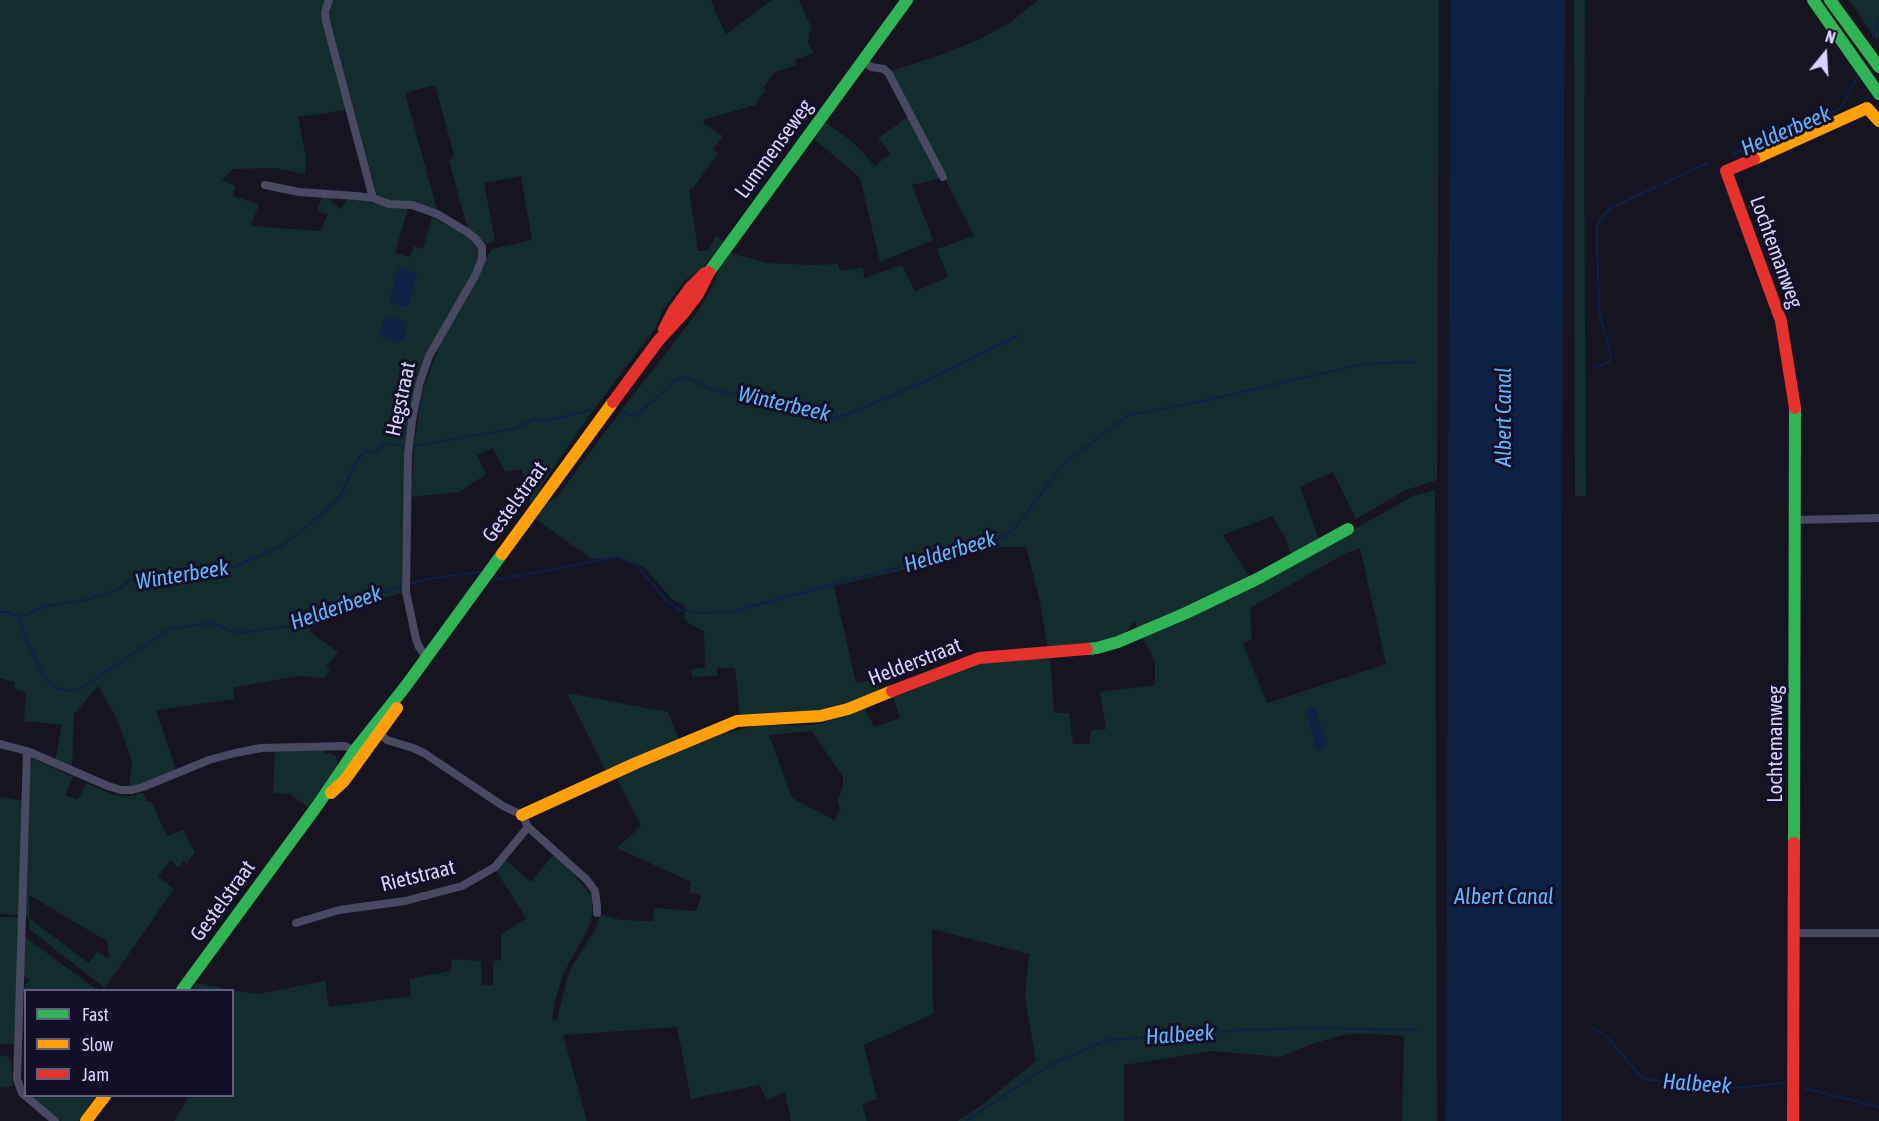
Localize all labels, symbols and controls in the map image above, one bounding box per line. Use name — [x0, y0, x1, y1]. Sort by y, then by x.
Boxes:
north arrow — [1795, 24, 1855, 84]
text: N — [1823, 27, 1838, 47]
street label: Lummenseweg — [730, 95, 818, 203]
water label: Helderbeek — [1737, 100, 1835, 162]
street label: Lochtemanweg — [1744, 193, 1808, 311]
street label: Hegstraat — [381, 359, 421, 439]
water label: Albert Canal — [1491, 367, 1517, 467]
water label: Winterbeek — [735, 381, 833, 427]
street label: Gestelstraat — [477, 457, 553, 547]
water label: Helderbeek — [901, 526, 999, 578]
water label: Winterbeek — [134, 555, 230, 595]
water label: Helderbeek — [287, 580, 385, 636]
street label: Helderstraat — [865, 633, 965, 691]
street label: Lochtemanweg — [1762, 685, 1788, 803]
street label: Rietstraat — [378, 855, 458, 897]
street label: Gestelstraat — [185, 856, 261, 946]
water label: Albert Canal — [1454, 884, 1554, 910]
legend — [24, 989, 234, 1097]
text: Fast — [82, 1004, 109, 1025]
water label: Halbeek — [1145, 1019, 1215, 1051]
text: Slow — [82, 1034, 113, 1055]
text: Jam — [82, 1064, 109, 1085]
water label: Halbeek — [1662, 1068, 1732, 1100]

